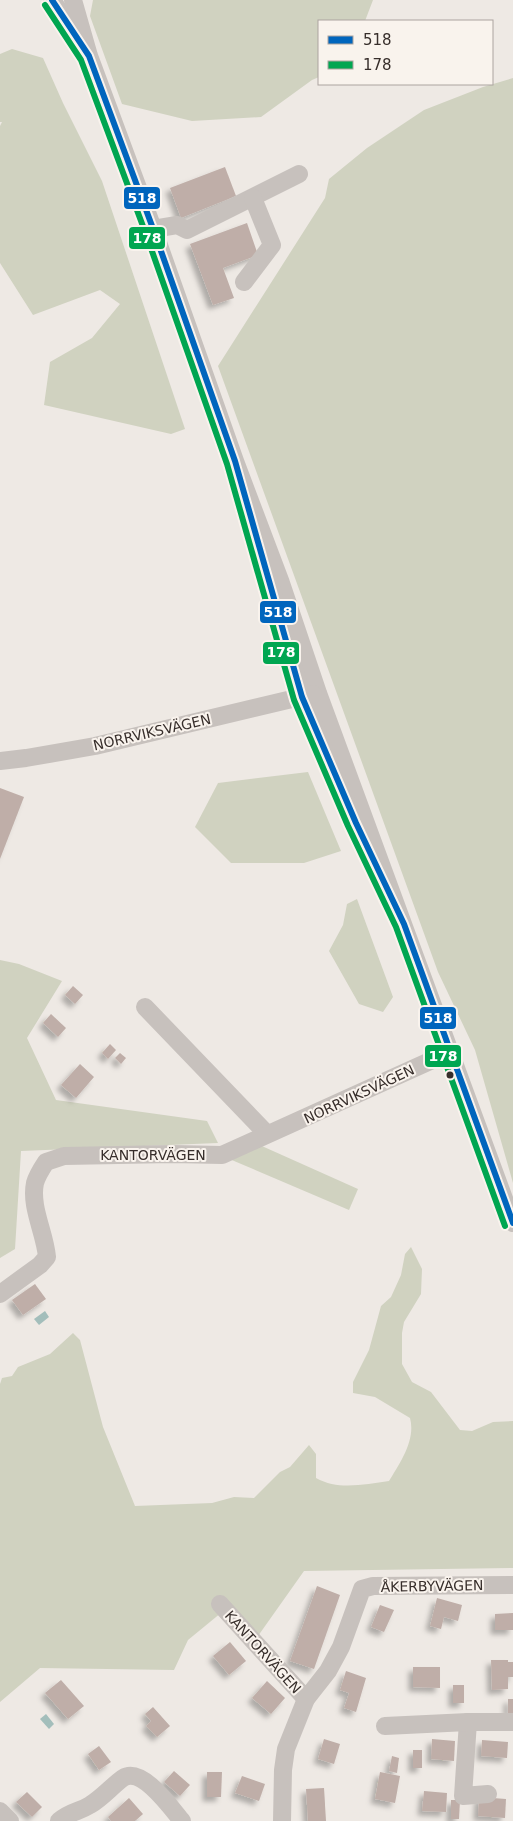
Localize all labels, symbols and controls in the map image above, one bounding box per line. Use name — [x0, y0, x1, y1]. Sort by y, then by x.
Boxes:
legend — [318, 20, 493, 85]
text: 518 — [363, 31, 392, 49]
text: 178 — [363, 56, 392, 74]
line badge: 518 — [123, 186, 161, 210]
text: 518 — [127, 190, 157, 206]
line badge: 178 — [128, 226, 166, 250]
text: 178 — [132, 230, 162, 246]
line badge: 518 — [259, 600, 297, 624]
text: 518 — [263, 604, 293, 620]
line badge: 178 — [262, 641, 300, 665]
text: 178 — [266, 644, 296, 660]
street label: NORRVIKSVÄGEN — [91, 710, 212, 753]
line badge: 518 — [419, 1006, 457, 1030]
text: 518 — [423, 1010, 453, 1026]
line badge: 178 — [424, 1044, 462, 1068]
text: 178 — [428, 1048, 458, 1064]
street label: NORRVIKSVÄGEN — [301, 1060, 417, 1127]
unlabelled marker — [445, 1070, 455, 1080]
street label: KANTORVÄGEN — [100, 1146, 206, 1163]
street label: ÅKERBYVÄGEN — [380, 1576, 484, 1595]
street label: KANTORVÄGEN — [222, 1607, 305, 1697]

